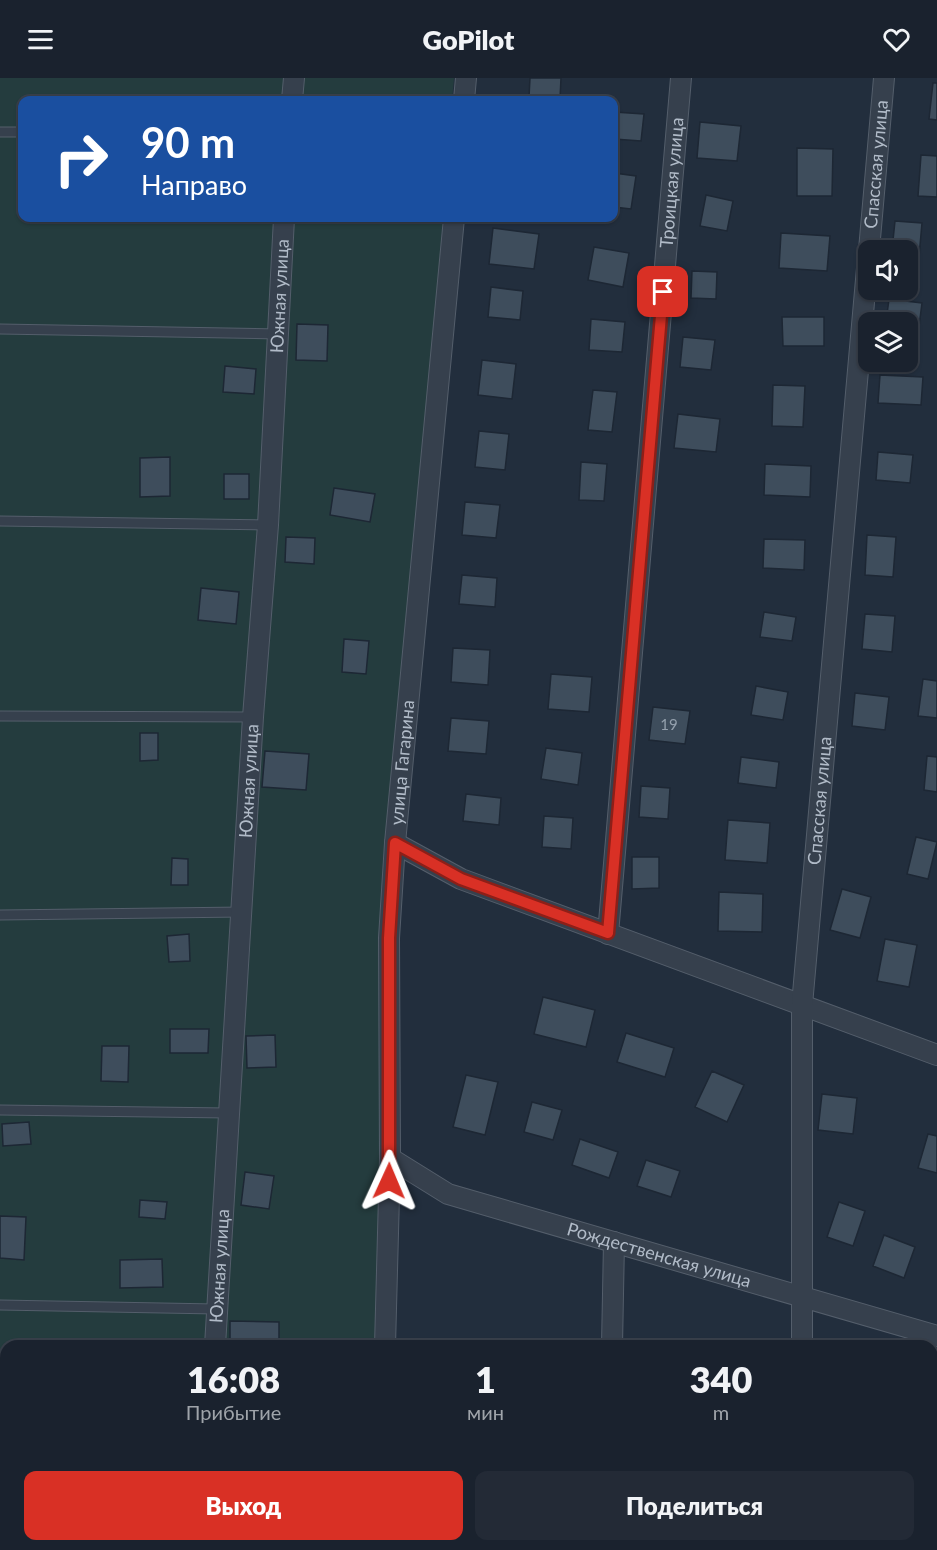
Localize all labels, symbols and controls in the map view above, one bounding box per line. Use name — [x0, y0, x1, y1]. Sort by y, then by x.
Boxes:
icon: menu — [24, 23, 57, 56]
text: GoPilot — [423, 23, 514, 56]
icon: heart — [880, 23, 913, 56]
street label: Спасская улица — [859, 99, 892, 229]
street label: Троицкая улица — [655, 116, 688, 249]
text: 90 m — [141, 117, 235, 167]
icon: right — [42, 120, 120, 198]
text: Направо — [141, 168, 247, 201]
street label: Южная улица — [265, 238, 293, 354]
map controls — [858, 240, 918, 372]
button: sound — [858, 240, 918, 300]
pin — [637, 266, 688, 317]
icon: arrive — [646, 275, 679, 308]
button: layers — [858, 312, 918, 372]
street label: улица Гагарина — [385, 699, 418, 826]
house number: 19 — [660, 715, 678, 733]
street label: Южная улица — [234, 723, 263, 839]
street label: Спасская улица — [802, 735, 836, 866]
position arrow — [357, 1149, 421, 1213]
street label: Южная улица — [204, 1208, 233, 1324]
street label: Рождественская улица — [565, 1217, 754, 1291]
text: 16:08 — [187, 1357, 280, 1401]
text: 1 — [475, 1357, 496, 1401]
text: 340 — [690, 1357, 752, 1401]
text: Прибытие — [186, 1400, 281, 1424]
text: мин — [467, 1400, 504, 1424]
text: m — [713, 1400, 729, 1424]
button: Выход — [24, 1471, 463, 1540]
button: Поделиться — [475, 1471, 914, 1540]

